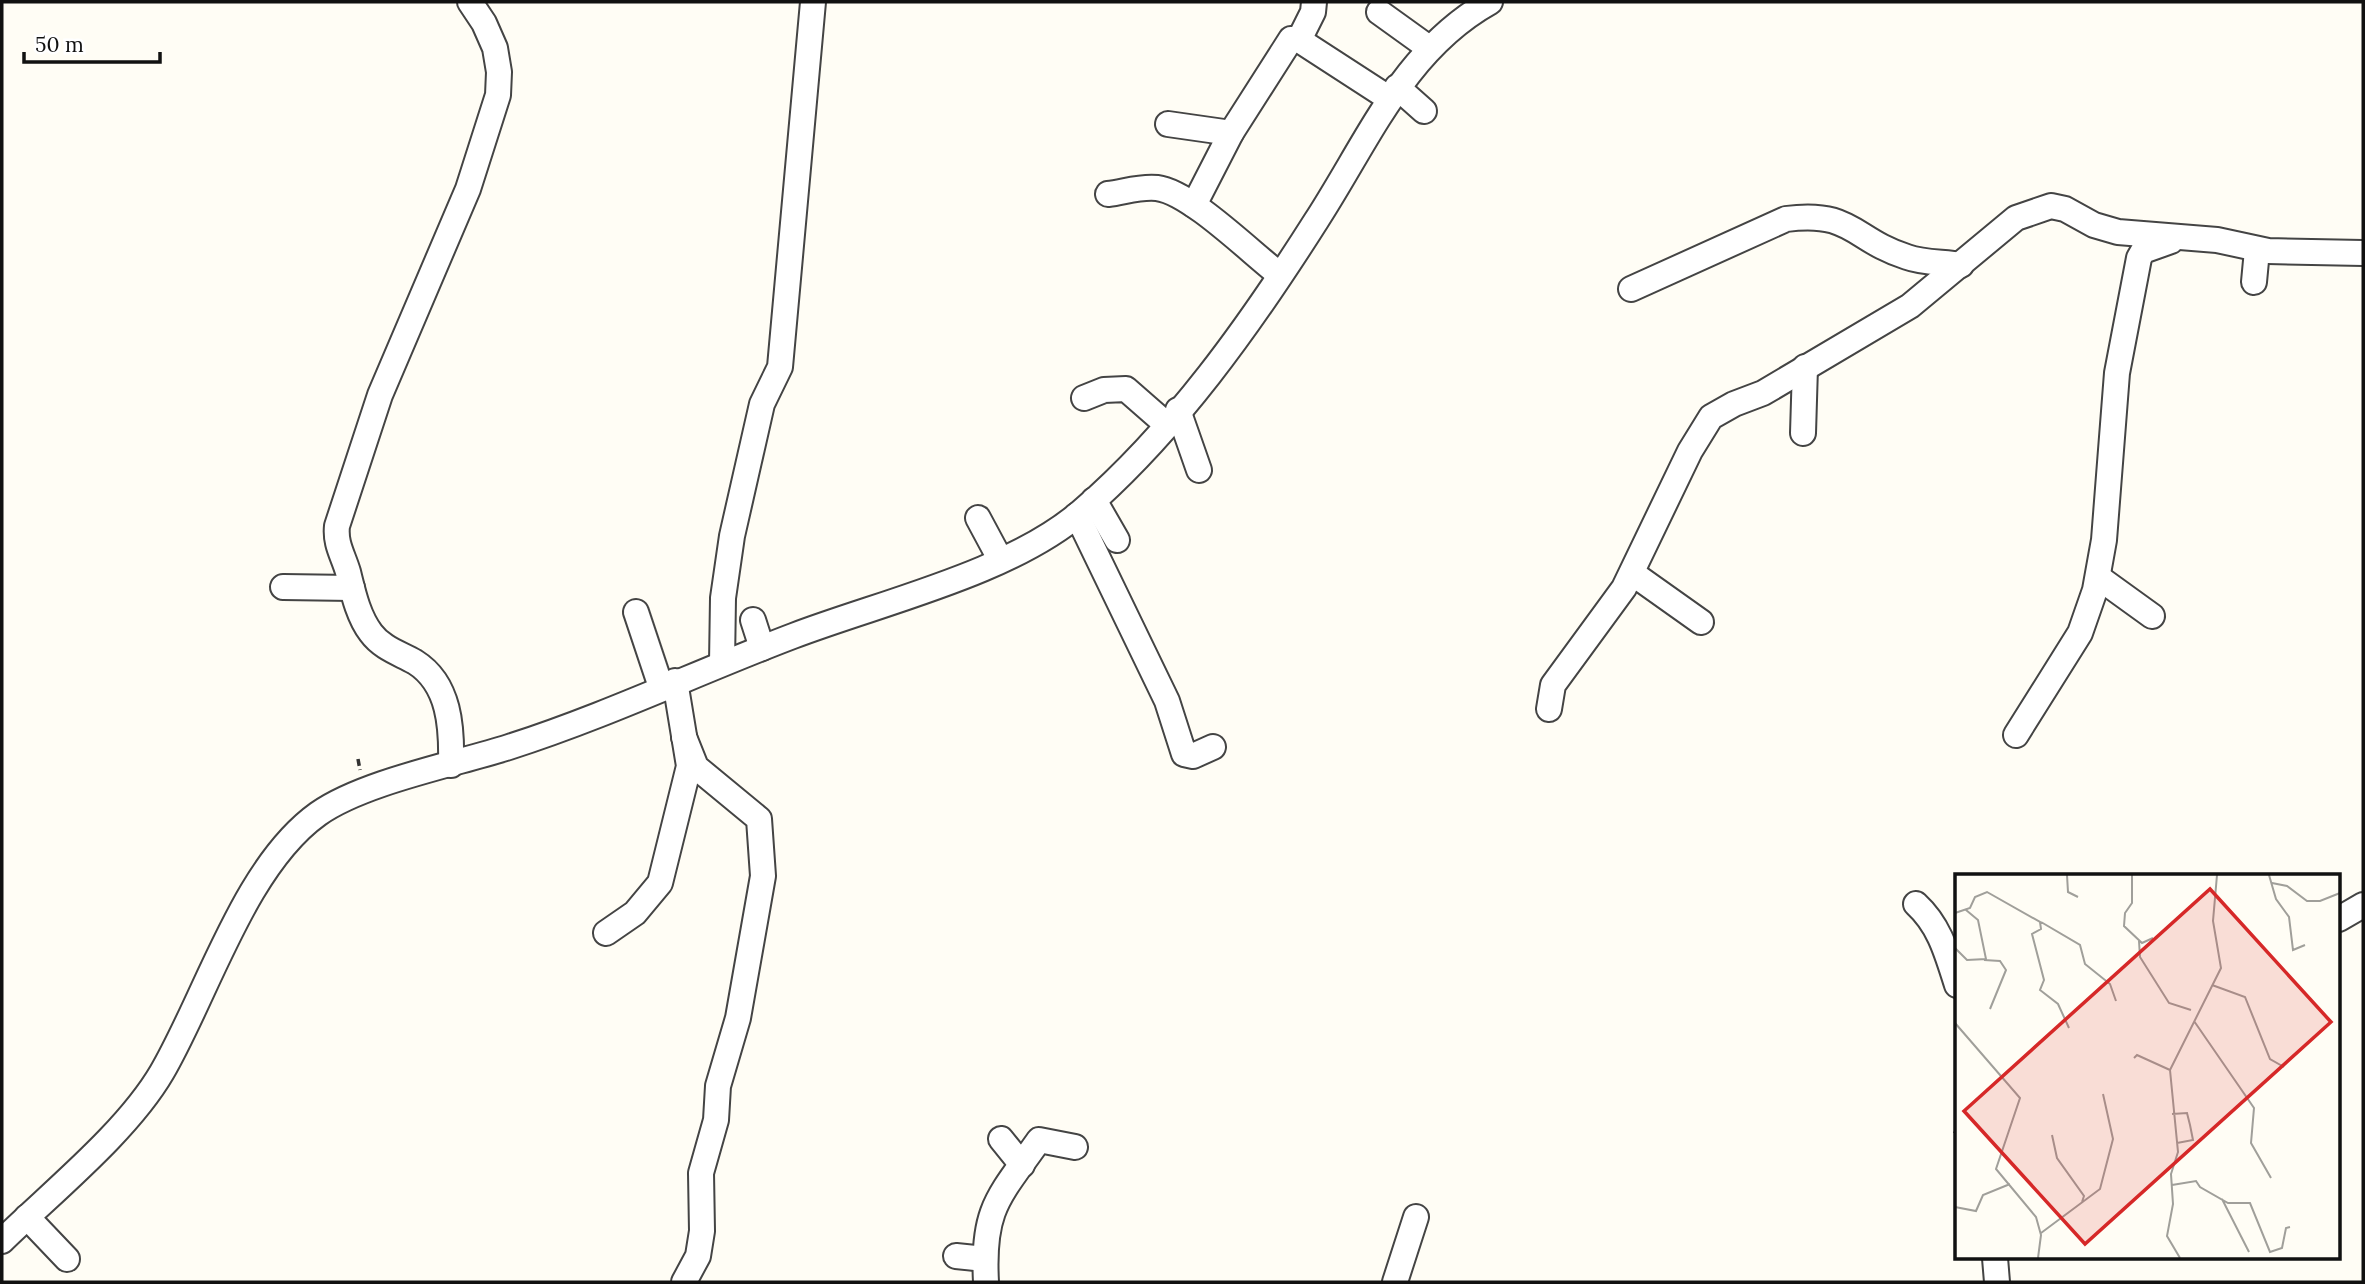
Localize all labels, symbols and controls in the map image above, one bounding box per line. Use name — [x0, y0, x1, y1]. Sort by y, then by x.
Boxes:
scale bar — [24, 21, 161, 65]
text: 50 m — [35, 31, 84, 58]
inset map — [1955, 874, 2340, 1260]

